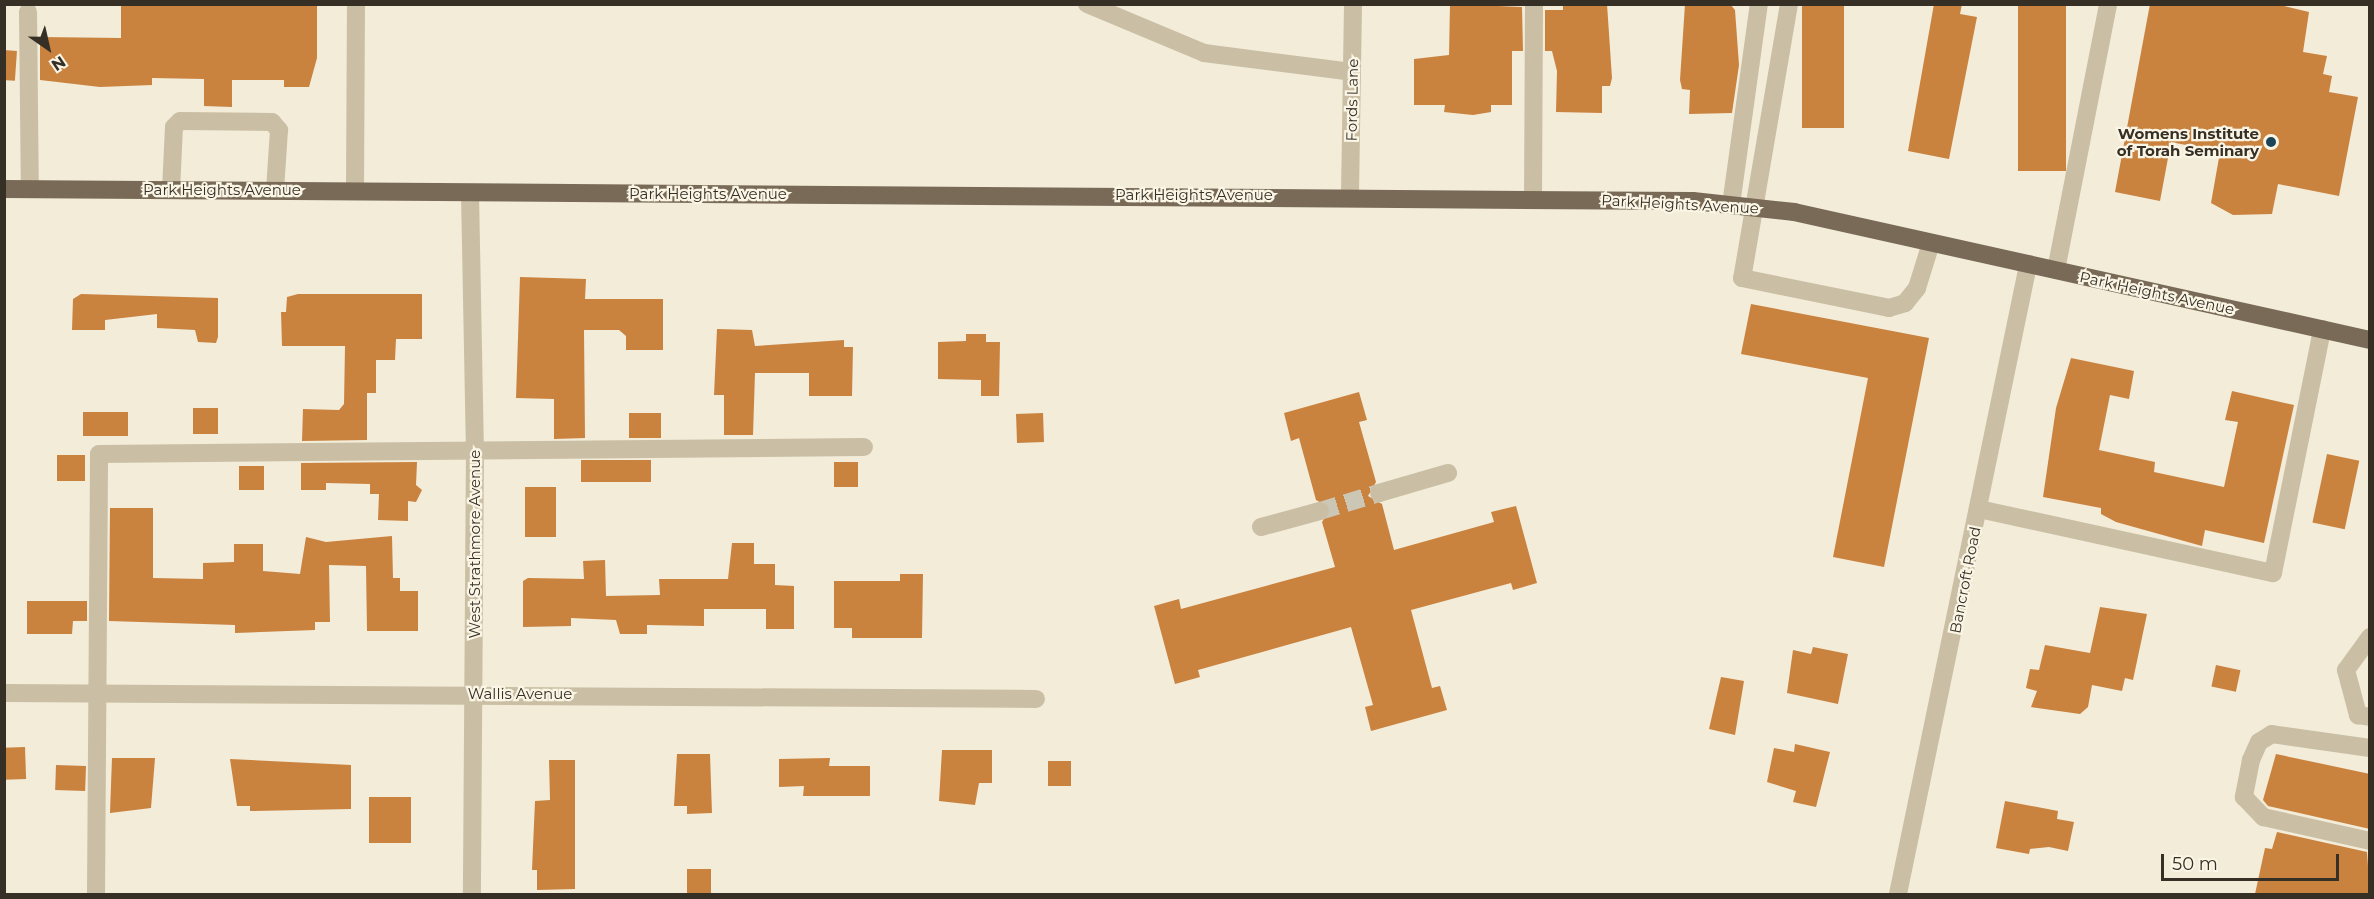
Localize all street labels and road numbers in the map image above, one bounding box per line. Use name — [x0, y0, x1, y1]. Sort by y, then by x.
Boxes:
street label: Fords Lane — [1342, 58, 1362, 142]
street label: Park Heights Avenue — [143, 181, 301, 199]
street label: Park Heights Avenue — [629, 185, 787, 203]
street label: Park Heights Avenue — [1115, 186, 1273, 204]
street label: Park Heights Avenue — [1601, 191, 1759, 217]
street label: Park Heights Avenue — [2078, 268, 2236, 318]
street label: West Strathmore Avenue — [466, 450, 484, 638]
street label: Bancroft Road — [1946, 525, 1984, 635]
street label: Wallis Avenue — [468, 685, 572, 703]

